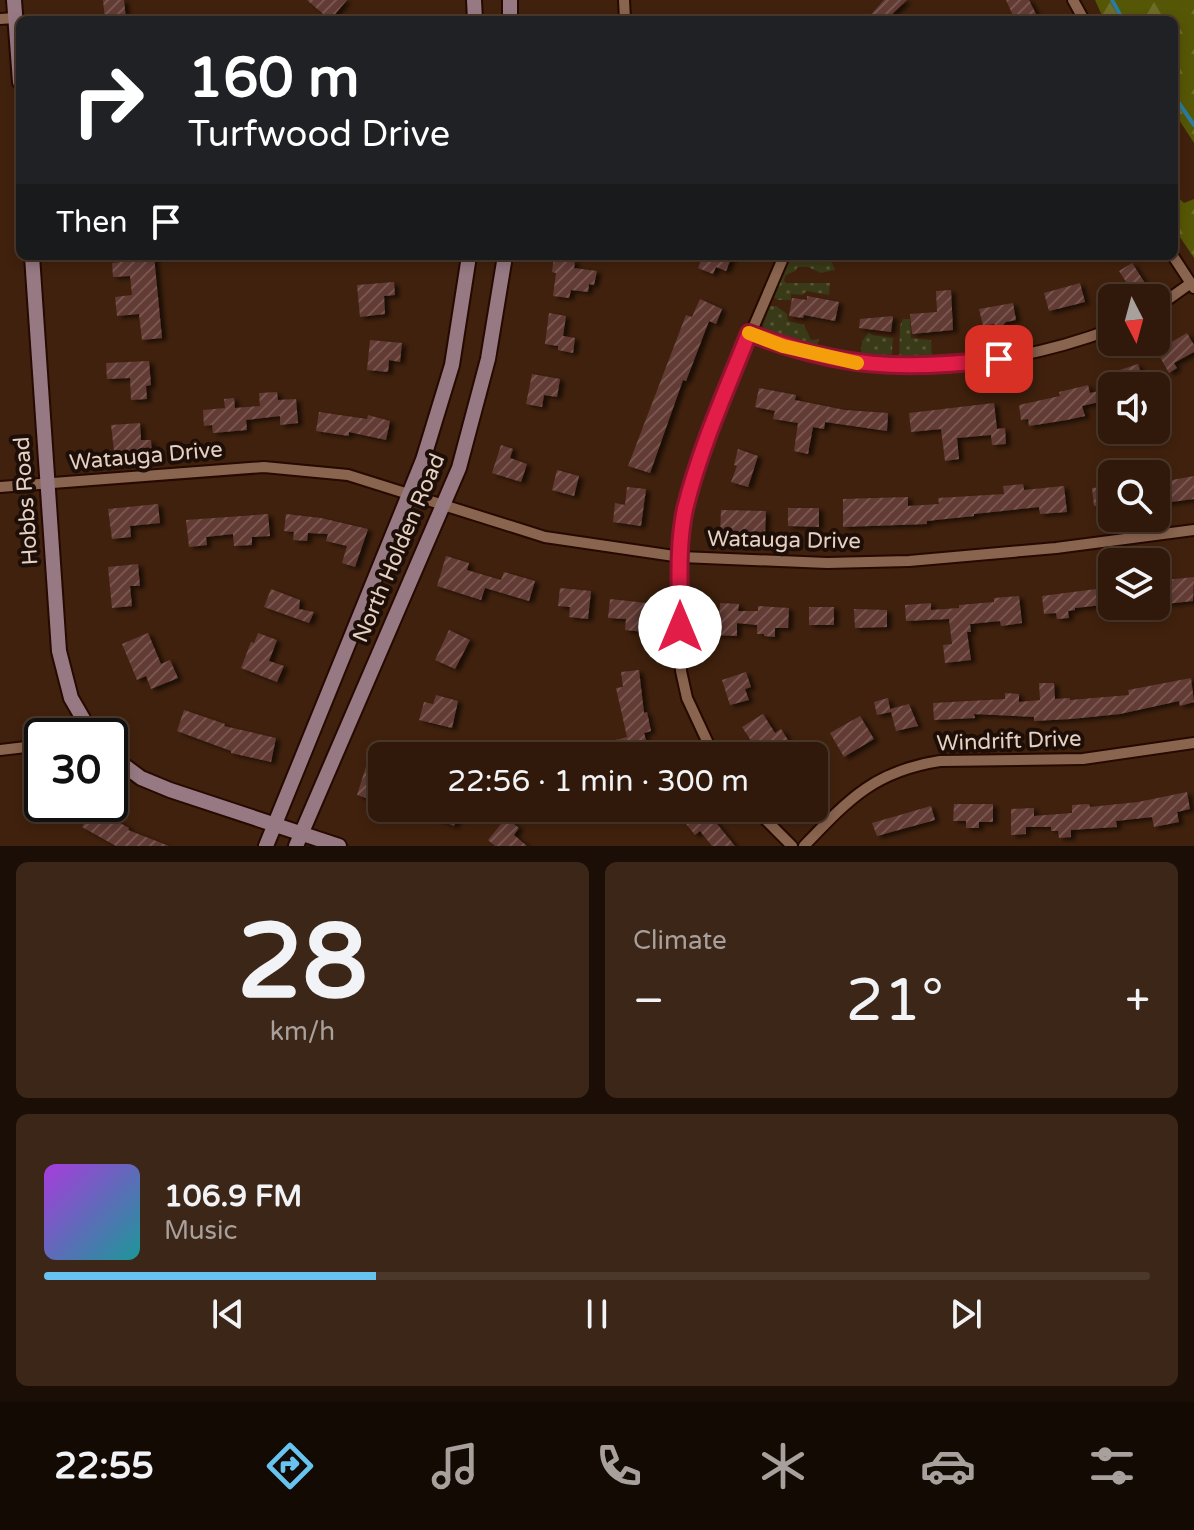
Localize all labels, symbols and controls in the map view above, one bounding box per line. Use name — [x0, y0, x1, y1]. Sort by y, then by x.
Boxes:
text: 160 m — [188, 45, 359, 112]
icon: right — [56, 48, 160, 152]
text: Turfwood Drive — [188, 113, 450, 156]
icon: arrive — [144, 200, 188, 244]
text: Then — [56, 204, 128, 241]
north arrow — [1098, 284, 1170, 356]
map controls — [1098, 284, 1170, 620]
pin — [965, 325, 1033, 393]
icon: arrive — [977, 337, 1021, 381]
button: sound — [1098, 372, 1170, 444]
street label: Hobbs Road — [9, 436, 43, 566]
street label: Watauga Drive — [68, 436, 224, 476]
street label: North Holden Road — [347, 450, 451, 646]
button: search — [1098, 460, 1170, 532]
street label: Watauga Drive — [707, 526, 861, 554]
button: layers — [1098, 548, 1170, 620]
position arrow — [638, 585, 722, 669]
speed limit sign: 30 — [24, 718, 128, 822]
street label: Windrift Drive — [936, 725, 1082, 757]
text: 22:56 · 1 min · 300 m — [447, 763, 749, 800]
text: 28 — [237, 901, 368, 1026]
text: Climate — [633, 925, 727, 956]
text: 21° — [846, 965, 944, 1037]
text: − — [633, 975, 664, 1028]
text: + — [1125, 975, 1150, 1028]
text: km/h — [270, 1016, 335, 1047]
text: 106.9 FM — [164, 1178, 302, 1215]
text: Music — [164, 1215, 237, 1246]
icon: previous — [206, 1292, 250, 1336]
icon: pause — [575, 1292, 619, 1336]
icon: next — [944, 1292, 988, 1336]
icon: directions — [262, 1438, 318, 1494]
icon: music — [427, 1438, 483, 1494]
icon: phone — [591, 1438, 647, 1494]
icon: climate — [755, 1438, 811, 1494]
icon: car — [920, 1438, 976, 1494]
icon: filters — [1084, 1438, 1140, 1494]
text: 22:55 — [54, 1445, 154, 1488]

